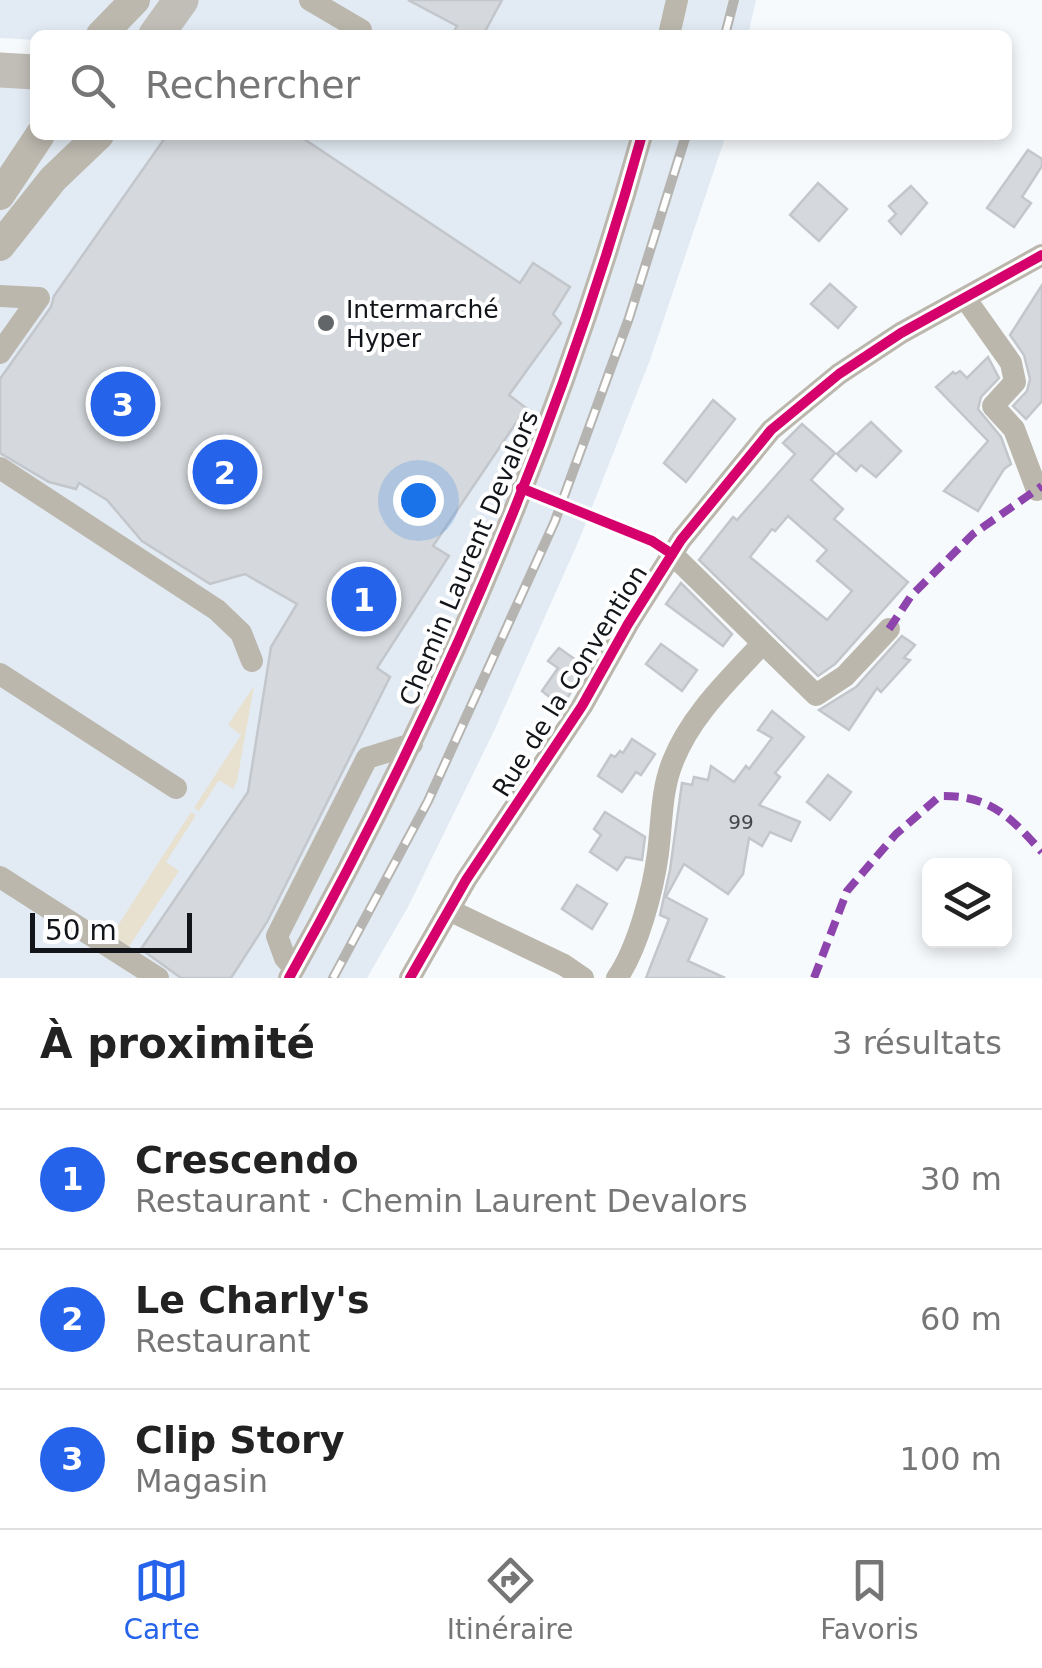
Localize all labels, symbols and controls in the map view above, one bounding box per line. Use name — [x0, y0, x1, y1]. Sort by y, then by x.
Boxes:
search box — [30, 30, 1012, 140]
icon: search — [65, 58, 120, 113]
text: Rechercher — [145, 63, 360, 107]
place label: Intermarché Hyper — [346, 295, 499, 353]
marker: Intermarché Hyper — [315, 312, 337, 334]
pin: 3 — [90, 366, 156, 442]
street label: Chemin Laurent Devalors — [394, 406, 544, 710]
pin: 2 — [192, 434, 258, 510]
your location — [393, 475, 444, 526]
street label: Rue de la Convention — [487, 560, 653, 802]
pin: 1 — [332, 562, 396, 636]
house number: 99 — [728, 810, 754, 834]
map controls — [922, 858, 1012, 948]
button: layers — [922, 858, 1012, 948]
scale bar — [30, 908, 192, 953]
text: 50 m — [45, 914, 117, 947]
text: À proximité — [40, 1019, 315, 1068]
text: 3 résultats — [832, 1024, 1002, 1062]
text: Crescendo — [135, 1138, 359, 1182]
text: 1 — [61, 1160, 84, 1198]
text: 30 m — [920, 1160, 1002, 1198]
text: Restaurant · Chemin Laurent Devalors — [135, 1182, 748, 1220]
text: Le Charly's — [135, 1278, 370, 1322]
text: 2 — [61, 1300, 84, 1338]
text: 60 m — [920, 1300, 1002, 1338]
text: Restaurant — [135, 1322, 310, 1360]
text: Clip Story — [135, 1418, 345, 1462]
text: 3 — [61, 1440, 84, 1478]
text: 100 m — [900, 1440, 1002, 1478]
text: Magasin — [135, 1462, 268, 1500]
tab: Carte — [123, 1553, 200, 1646]
tab: Itinéraire — [447, 1553, 573, 1646]
tab: Favoris — [820, 1553, 919, 1646]

